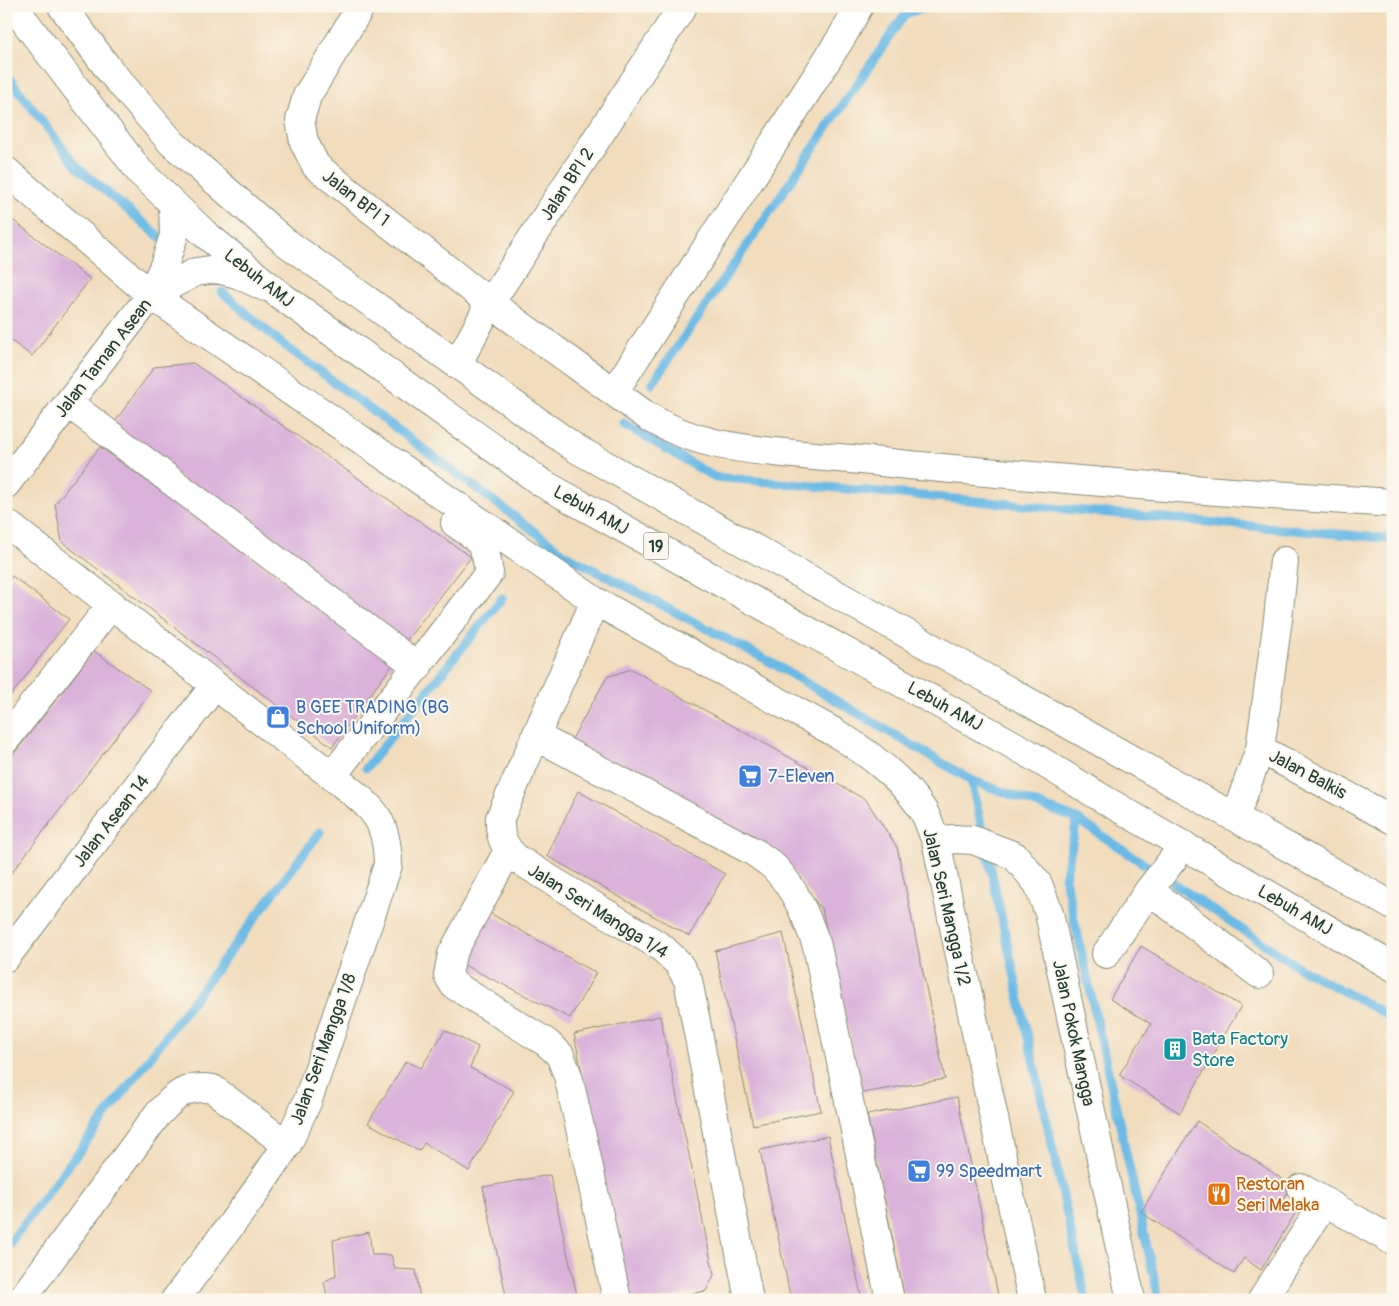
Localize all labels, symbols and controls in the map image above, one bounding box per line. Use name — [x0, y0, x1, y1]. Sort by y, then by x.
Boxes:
street label: Jalan BPI 2 — [535, 143, 599, 225]
street label: Jalan BPI 1 — [317, 165, 394, 232]
street label: Lebuh AMJ — [219, 244, 298, 313]
street label: Jalan Taman Asean — [50, 294, 157, 423]
street label: Lebuh AMJ — [549, 480, 632, 541]
road number: 19 — [644, 532, 668, 560]
street label: Lebuh AMJ — [903, 676, 986, 737]
place label: B GEE TRADING (BG School Uniform) — [296, 696, 449, 740]
shop icon: B GEE TRADING (BG School Uniform) — [265, 704, 291, 730]
street label: Jalan Balkis — [1265, 744, 1351, 805]
supermarket icon: 7-Eleven — [737, 763, 763, 789]
place label: 7-Eleven — [768, 765, 835, 788]
street label: Jalan Asean 14 — [68, 770, 155, 872]
street label: Jalan Seri Mangga 1/2 — [917, 826, 976, 988]
street label: Jalan Seri Mangga 1/4 — [523, 859, 673, 964]
street label: Lebuh AMJ — [1253, 880, 1336, 941]
street label: Jalan Pokok Mangga — [1047, 958, 1100, 1108]
street label: Jalan Seri Mangga 1/8 — [285, 970, 362, 1128]
place label: Bata Factory Store — [1192, 1028, 1288, 1072]
building icon: Bata Factory Store — [1162, 1036, 1188, 1062]
supermarket icon: 99 Speedmart — [906, 1158, 932, 1184]
place label: 99 Speedmart — [936, 1160, 1043, 1183]
place label: Restoran Seri Melaka — [1236, 1173, 1319, 1217]
restaurant icon: Restoran Seri Melaka — [1206, 1181, 1232, 1207]

